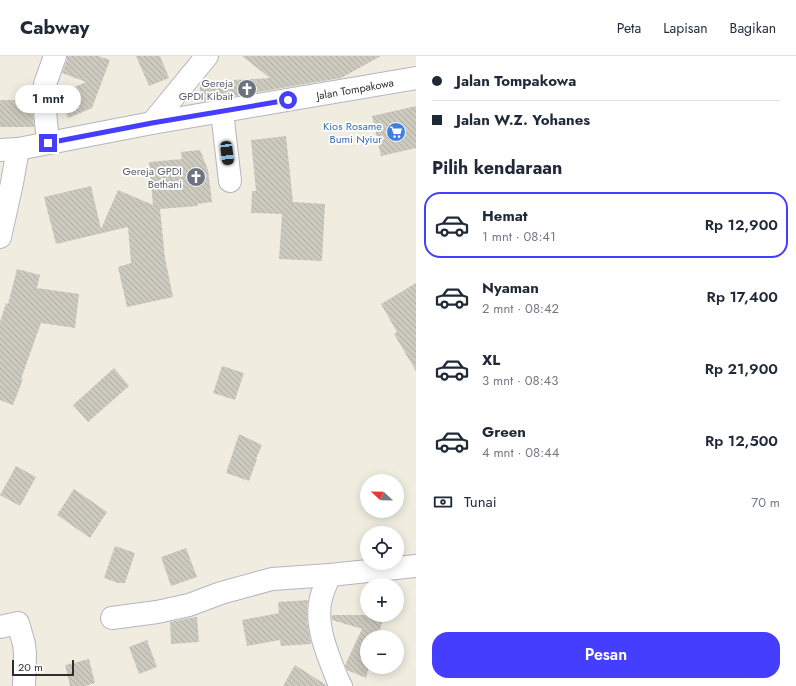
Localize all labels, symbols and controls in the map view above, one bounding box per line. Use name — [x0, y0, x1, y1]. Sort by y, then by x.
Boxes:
text: Cabway — [20, 14, 90, 41]
text: Peta — [617, 18, 641, 38]
text: Lapisan — [663, 18, 708, 38]
text: Bagikan — [730, 18, 776, 38]
text: Jalan Tompakowa — [456, 70, 576, 92]
street label: Jalan Tompakowa — [313, 74, 395, 104]
place label: Gereja GPDI Kibait — [179, 75, 233, 104]
church icon: Gereja GPDI Kibait — [236, 78, 258, 100]
callout: 1 mnt — [15, 85, 81, 113]
text: 1 mnt — [32, 89, 64, 108]
route start — [279, 91, 297, 109]
text: Jalan W.Z. Yohanes — [456, 109, 590, 131]
place label: Kios Rosame Bumi Nyiur — [323, 118, 382, 147]
supermarket icon: Kios Rosame Bumi Nyiur — [385, 121, 407, 143]
route end — [39, 134, 57, 152]
car — [220, 140, 234, 166]
text: Pilih kendaraan — [432, 155, 562, 181]
place label: Gereja GPDI Bethani — [122, 163, 182, 192]
church icon: Gereja GPDI Bethani — [185, 166, 207, 188]
text: Hemat — [482, 205, 528, 227]
icon: car — [434, 207, 470, 243]
text: Rp 12,900 — [705, 214, 778, 236]
text: 1 mnt · 08:41 — [482, 227, 556, 246]
text: Nyaman — [482, 277, 539, 299]
icon: car — [434, 279, 470, 315]
text: Rp 17,400 — [707, 286, 778, 308]
text: 2 mnt · 08:42 — [482, 299, 559, 318]
text: XL — [482, 349, 500, 371]
icon: car — [434, 351, 470, 387]
text: Rp 21,900 — [705, 358, 778, 380]
text: 3 mnt · 08:43 — [482, 371, 558, 390]
text: Green — [482, 421, 526, 443]
icon: car — [434, 423, 470, 459]
text: Rp 12,500 — [705, 430, 778, 452]
text: 4 mnt · 08:44 — [482, 443, 559, 462]
north arrow — [360, 474, 404, 518]
map controls — [360, 474, 404, 674]
icon: cash — [432, 491, 454, 513]
text: Tunai — [464, 491, 497, 513]
text: 70 m — [751, 493, 780, 512]
button: locate — [360, 526, 404, 570]
button: + — [360, 578, 404, 622]
button: − — [360, 630, 404, 674]
button: Pesan — [432, 632, 780, 678]
scale bar — [12, 658, 74, 677]
text: 20 m — [18, 659, 43, 675]

